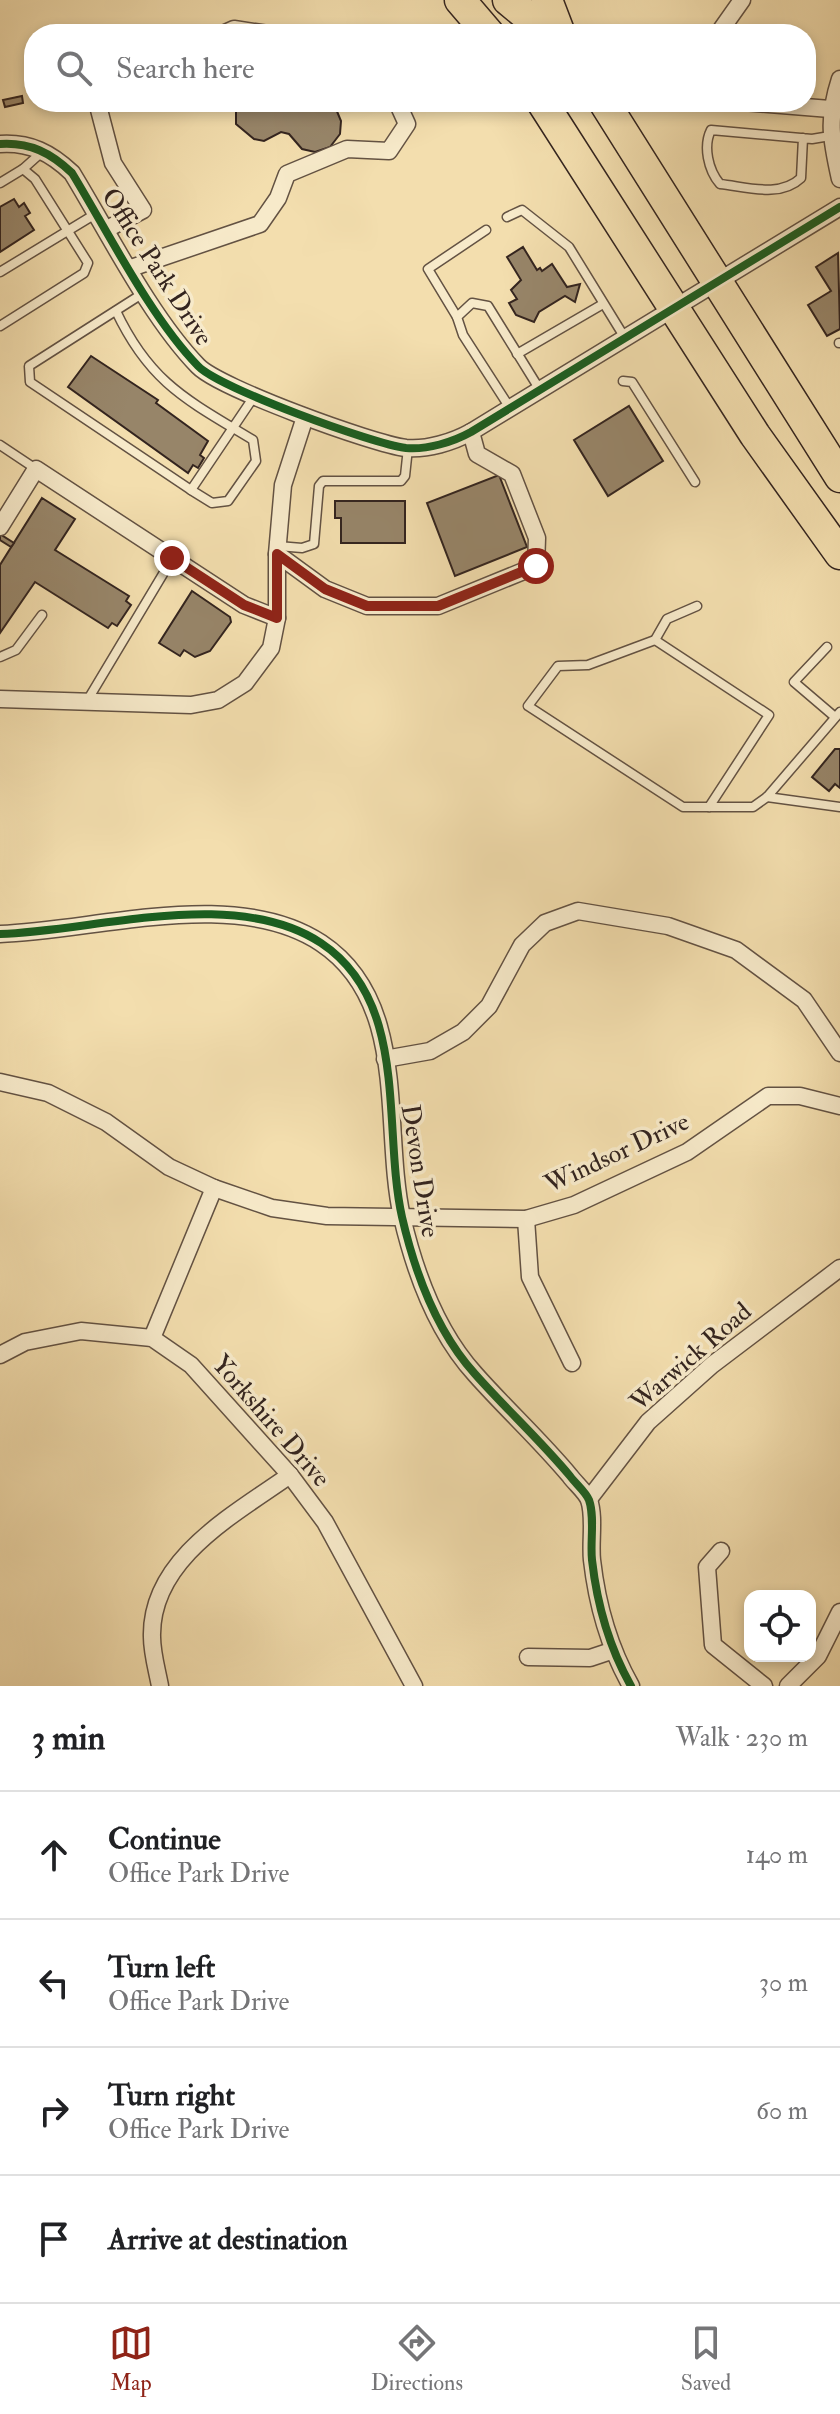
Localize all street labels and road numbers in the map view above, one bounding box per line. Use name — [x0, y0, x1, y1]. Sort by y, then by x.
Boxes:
street label: Office Park Drive — [94, 182, 220, 352]
street label: Devon Drive — [394, 1102, 446, 1240]
street label: Windsor Drive — [539, 1106, 694, 1201]
street label: Warwick Road — [623, 1296, 758, 1419]
street label: Yorkshire Drive — [205, 1348, 337, 1494]

